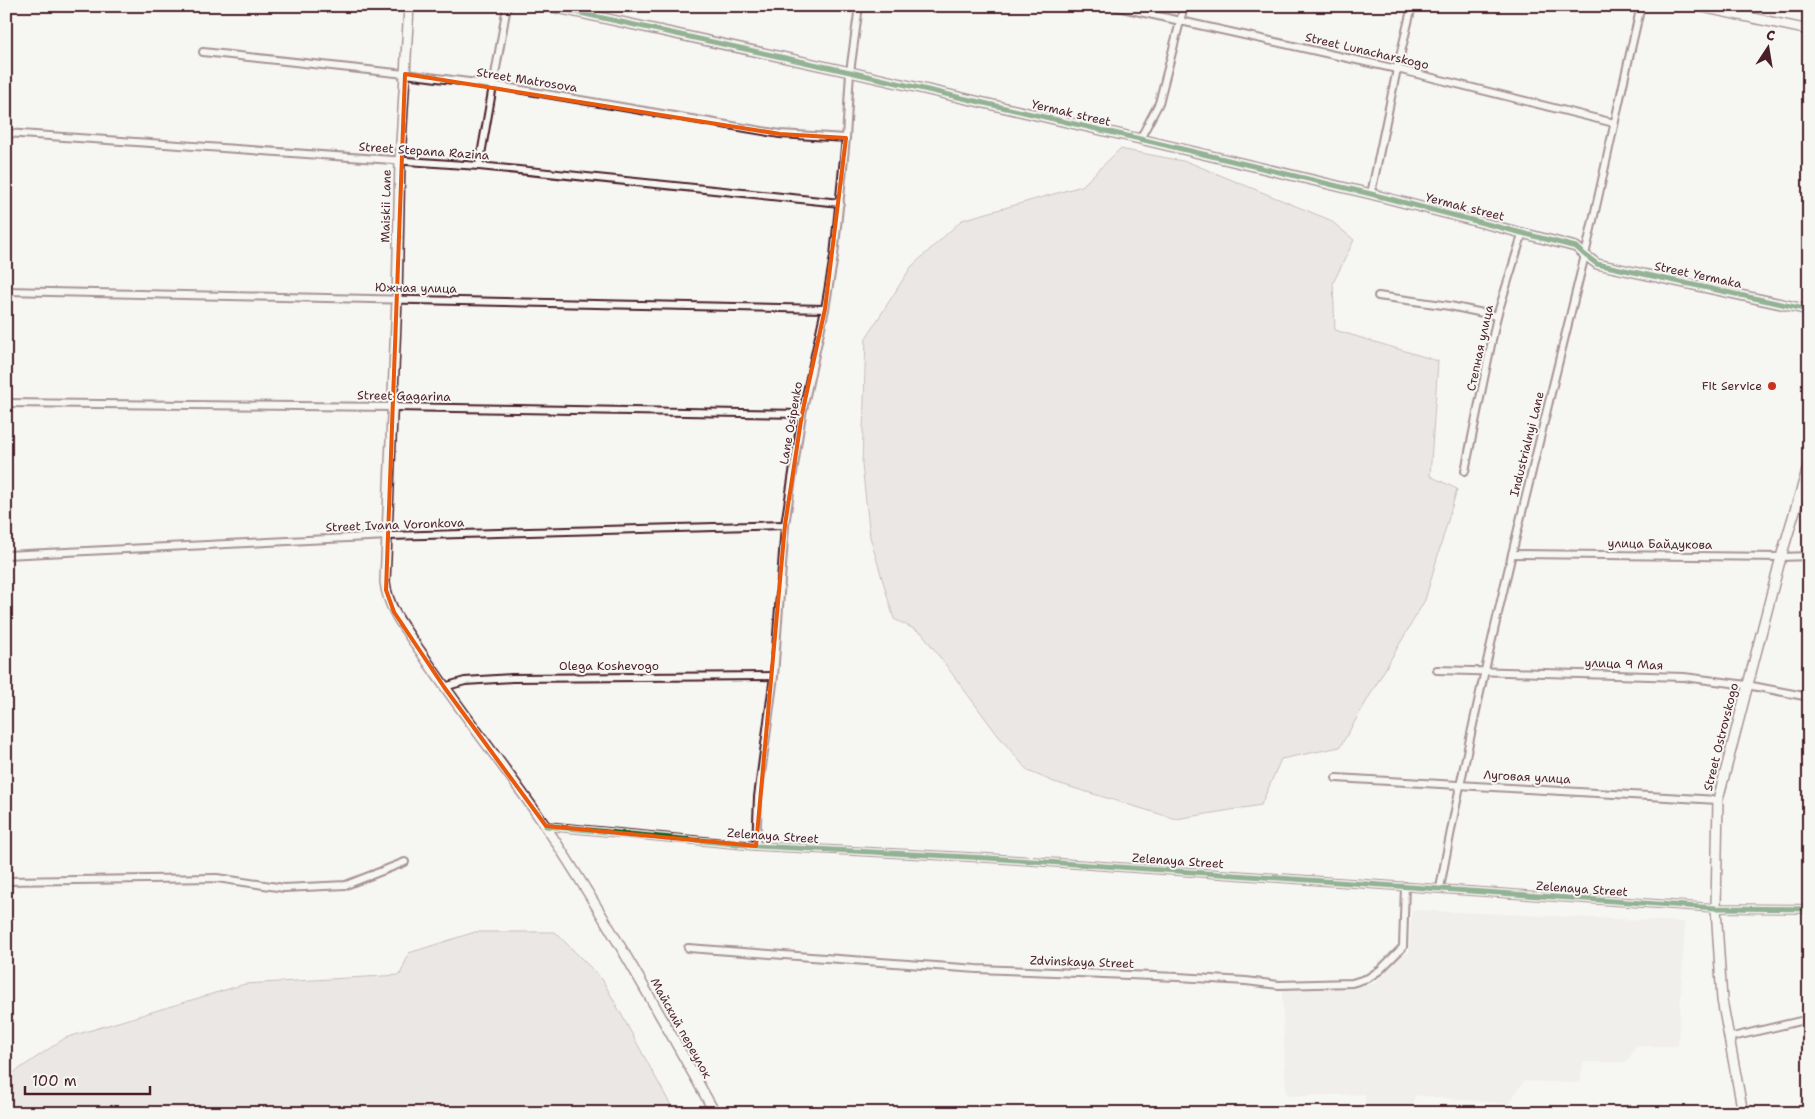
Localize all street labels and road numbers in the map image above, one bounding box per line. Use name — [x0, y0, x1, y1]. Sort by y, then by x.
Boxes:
street label: Street Lunacharskogo — [1304, 29, 1430, 73]
street label: Street Matrosova — [475, 64, 579, 96]
street label: Yermak street — [1030, 96, 1112, 130]
street label: Street Stepana Razina — [358, 138, 490, 164]
street label: Maiskii Lane — [377, 169, 395, 243]
street label: Yermak street — [1424, 189, 1506, 225]
street label: Street Yermaka — [1653, 258, 1744, 292]
street label: Южная улица — [375, 279, 458, 297]
street label: Степная улица — [1463, 303, 1497, 392]
street label: Lane Osipenko — [776, 380, 806, 466]
street label: Street Gagarina — [357, 387, 451, 405]
street label: Industrialnyi Lane — [1506, 390, 1548, 498]
street label: Street Ivana Voronkova — [325, 515, 465, 535]
street label: улица Байдукова — [1607, 535, 1713, 553]
street label: улица 9 Мая — [1584, 655, 1664, 673]
street label: Olega Koshevogo — [559, 658, 659, 674]
street label: Street Ostrovskogo — [1700, 681, 1742, 793]
street label: Луговая улица — [1483, 767, 1572, 787]
street label: Zelenaya Street — [727, 825, 819, 847]
street label: Zelenaya Street — [1132, 850, 1224, 872]
street label: Zelenaya Street — [1536, 878, 1628, 900]
street label: Zdvinskaya Street — [1030, 952, 1134, 972]
street label: Майский переулок — [647, 975, 716, 1082]

